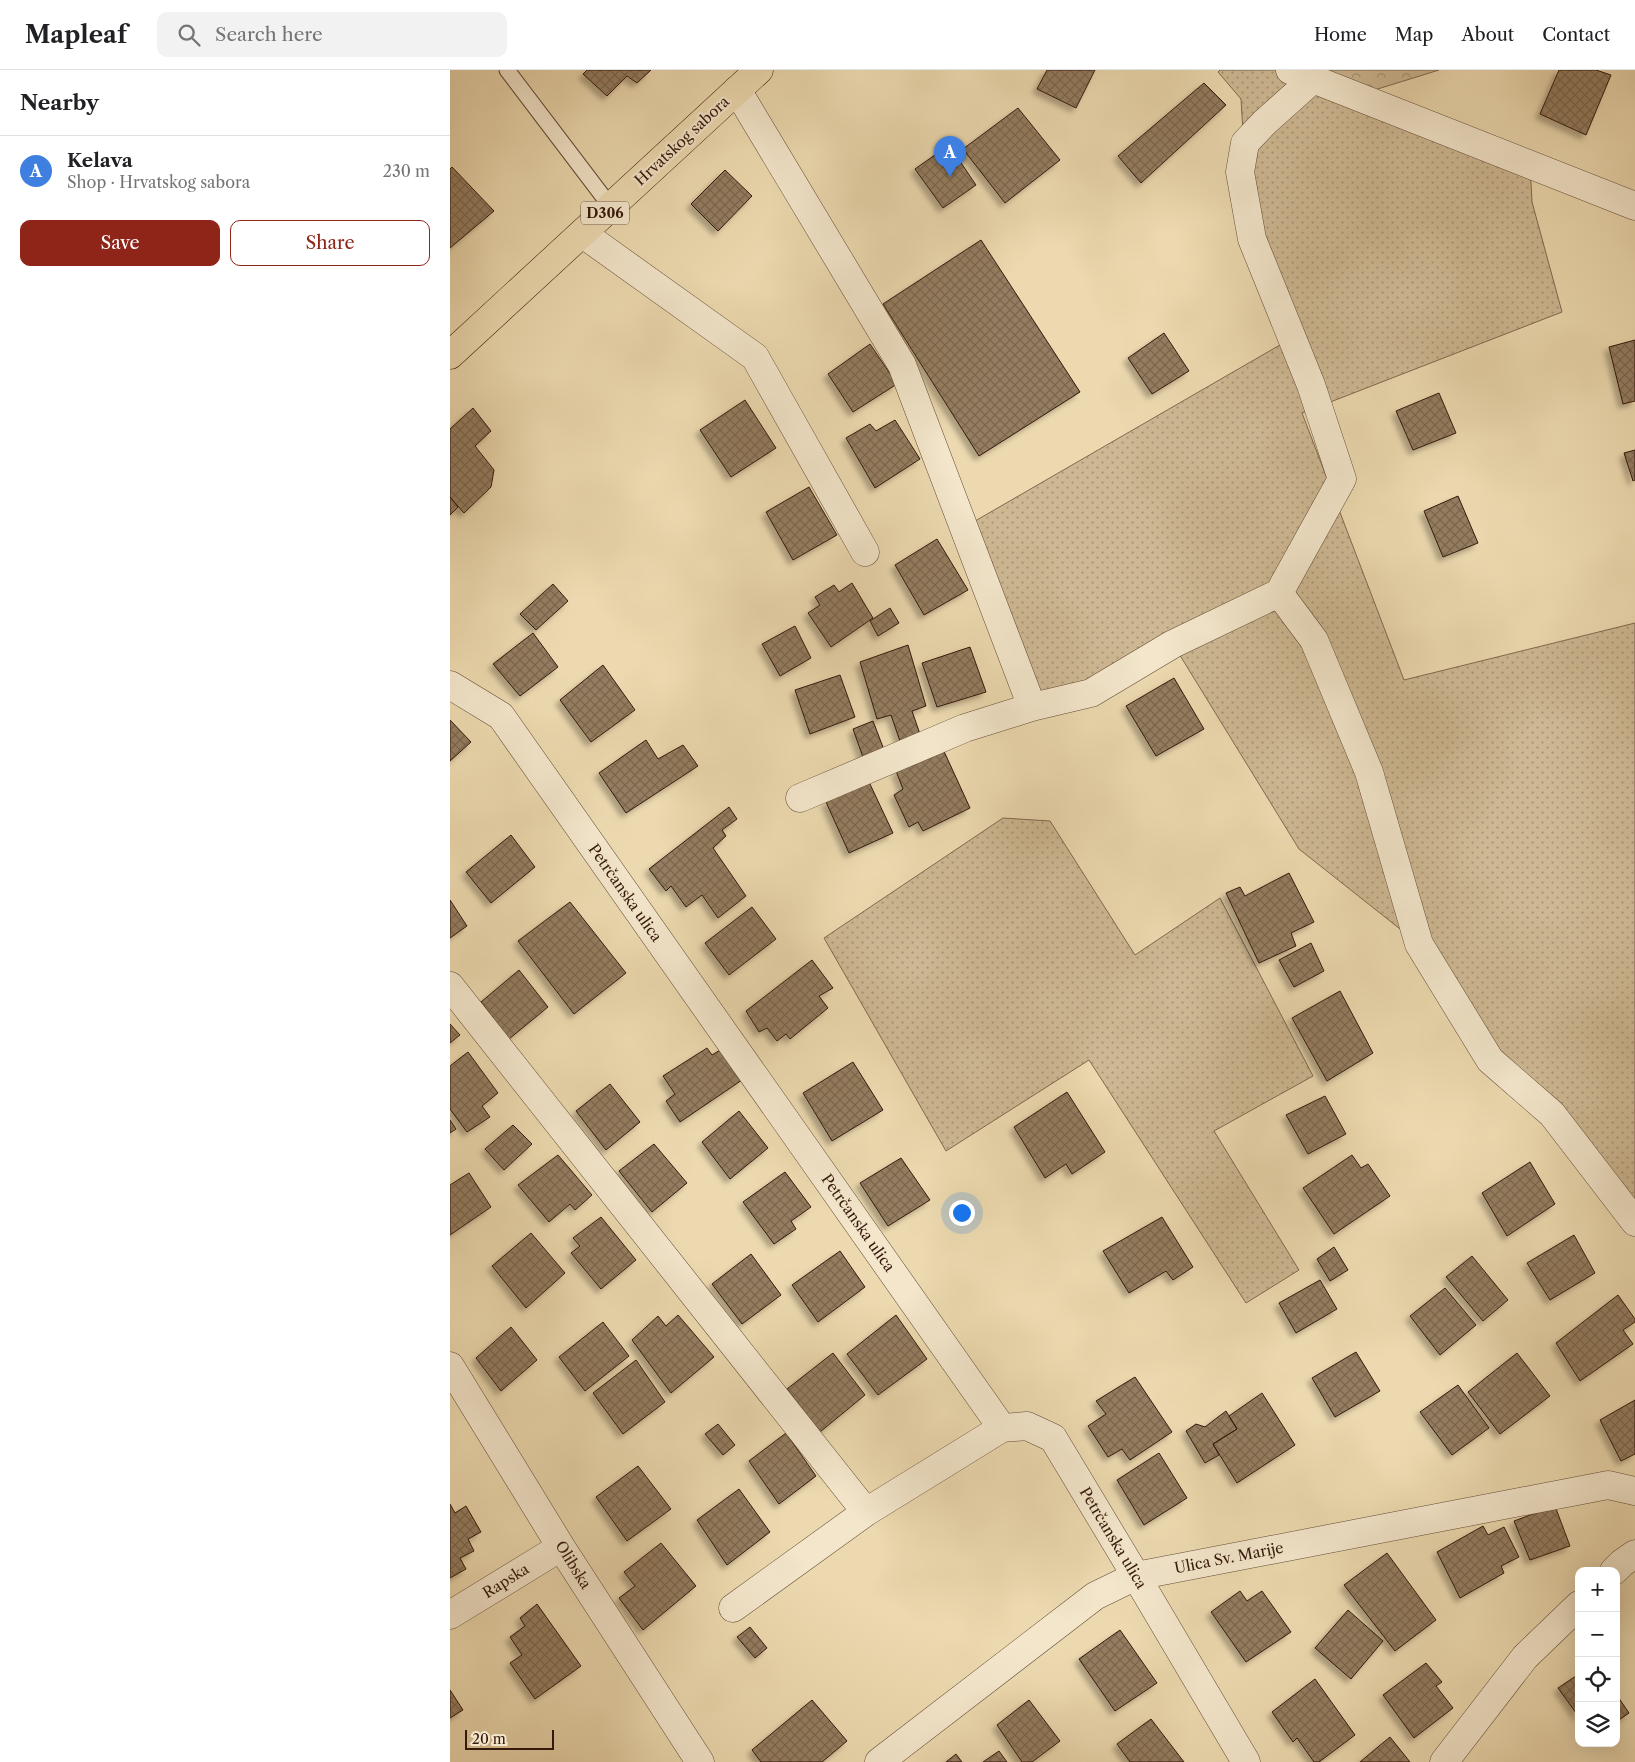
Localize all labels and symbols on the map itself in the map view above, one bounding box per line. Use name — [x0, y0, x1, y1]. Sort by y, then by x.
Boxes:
street label: Hrvatskog sabora — [630, 92, 733, 189]
pin: A — [934, 136, 966, 177]
road number: D306 — [581, 202, 629, 224]
street label: Petrčanska ulica — [585, 840, 666, 945]
street label: Petrčanska ulica — [818, 1170, 899, 1275]
your location — [949, 1200, 975, 1226]
street label: Petrčanska ulica — [1076, 1483, 1151, 1592]
street label: Olibska — [551, 1537, 596, 1592]
street label: Ulica Sv. Marije — [1173, 1538, 1285, 1577]
street label: Rapska — [479, 1559, 532, 1602]
scale bar — [465, 1727, 554, 1750]

